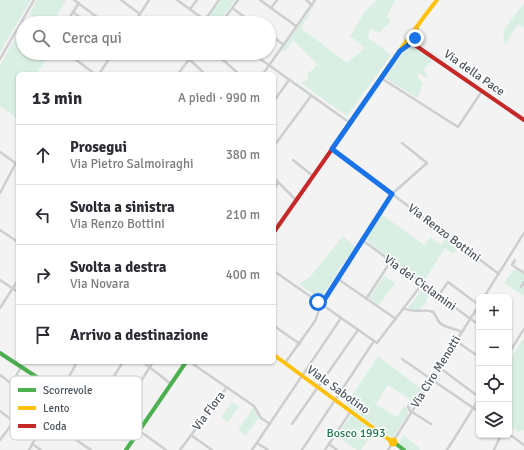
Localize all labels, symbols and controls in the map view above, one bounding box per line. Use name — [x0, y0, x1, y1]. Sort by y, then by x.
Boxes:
search box — [16, 16, 276, 60]
icon: search — [30, 27, 52, 49]
text: Cerca qui — [62, 29, 122, 47]
route end — [406, 29, 424, 47]
street label: Via della Pace — [441, 46, 507, 100]
text: 13 min — [32, 88, 82, 109]
text: A piedi · 990 m — [178, 90, 260, 106]
text: Prosegui — [70, 138, 127, 156]
icon: ahead — [32, 144, 54, 166]
text: 380 m — [226, 147, 260, 163]
text: Via Pietro Salmoiraghi — [70, 156, 194, 172]
text: Svolta a sinistra — [70, 198, 175, 216]
street label: Via Renzo Bottini — [405, 201, 483, 265]
icon: left — [32, 204, 54, 226]
text: 210 m — [226, 207, 260, 223]
text: Via Renzo Bottini — [70, 216, 165, 232]
street label: Via dei Ciclamini — [381, 252, 459, 314]
text: Svolta a destra — [70, 258, 166, 276]
icon: right — [32, 264, 54, 286]
text: 400 m — [226, 267, 260, 283]
text: Via Novara — [70, 276, 130, 292]
route start — [309, 293, 327, 311]
map controls — [476, 294, 512, 438]
button: + — [476, 294, 512, 330]
icon: arrive — [32, 324, 54, 346]
text: Arrivo a destinazione — [70, 326, 208, 344]
button: − — [476, 330, 512, 366]
street label: Via Ciro Menotti — [408, 333, 464, 411]
street label: Viale Sabotino — [304, 362, 372, 418]
button: locate — [476, 366, 512, 402]
legend — [10, 376, 142, 440]
text: Scorrevole — [43, 384, 92, 397]
street label: Via Flora — [189, 388, 229, 434]
text: Lento — [43, 402, 70, 415]
button: layers — [476, 402, 512, 438]
text: Coda — [43, 420, 67, 433]
park label: Bosco 1993 — [326, 426, 386, 441]

